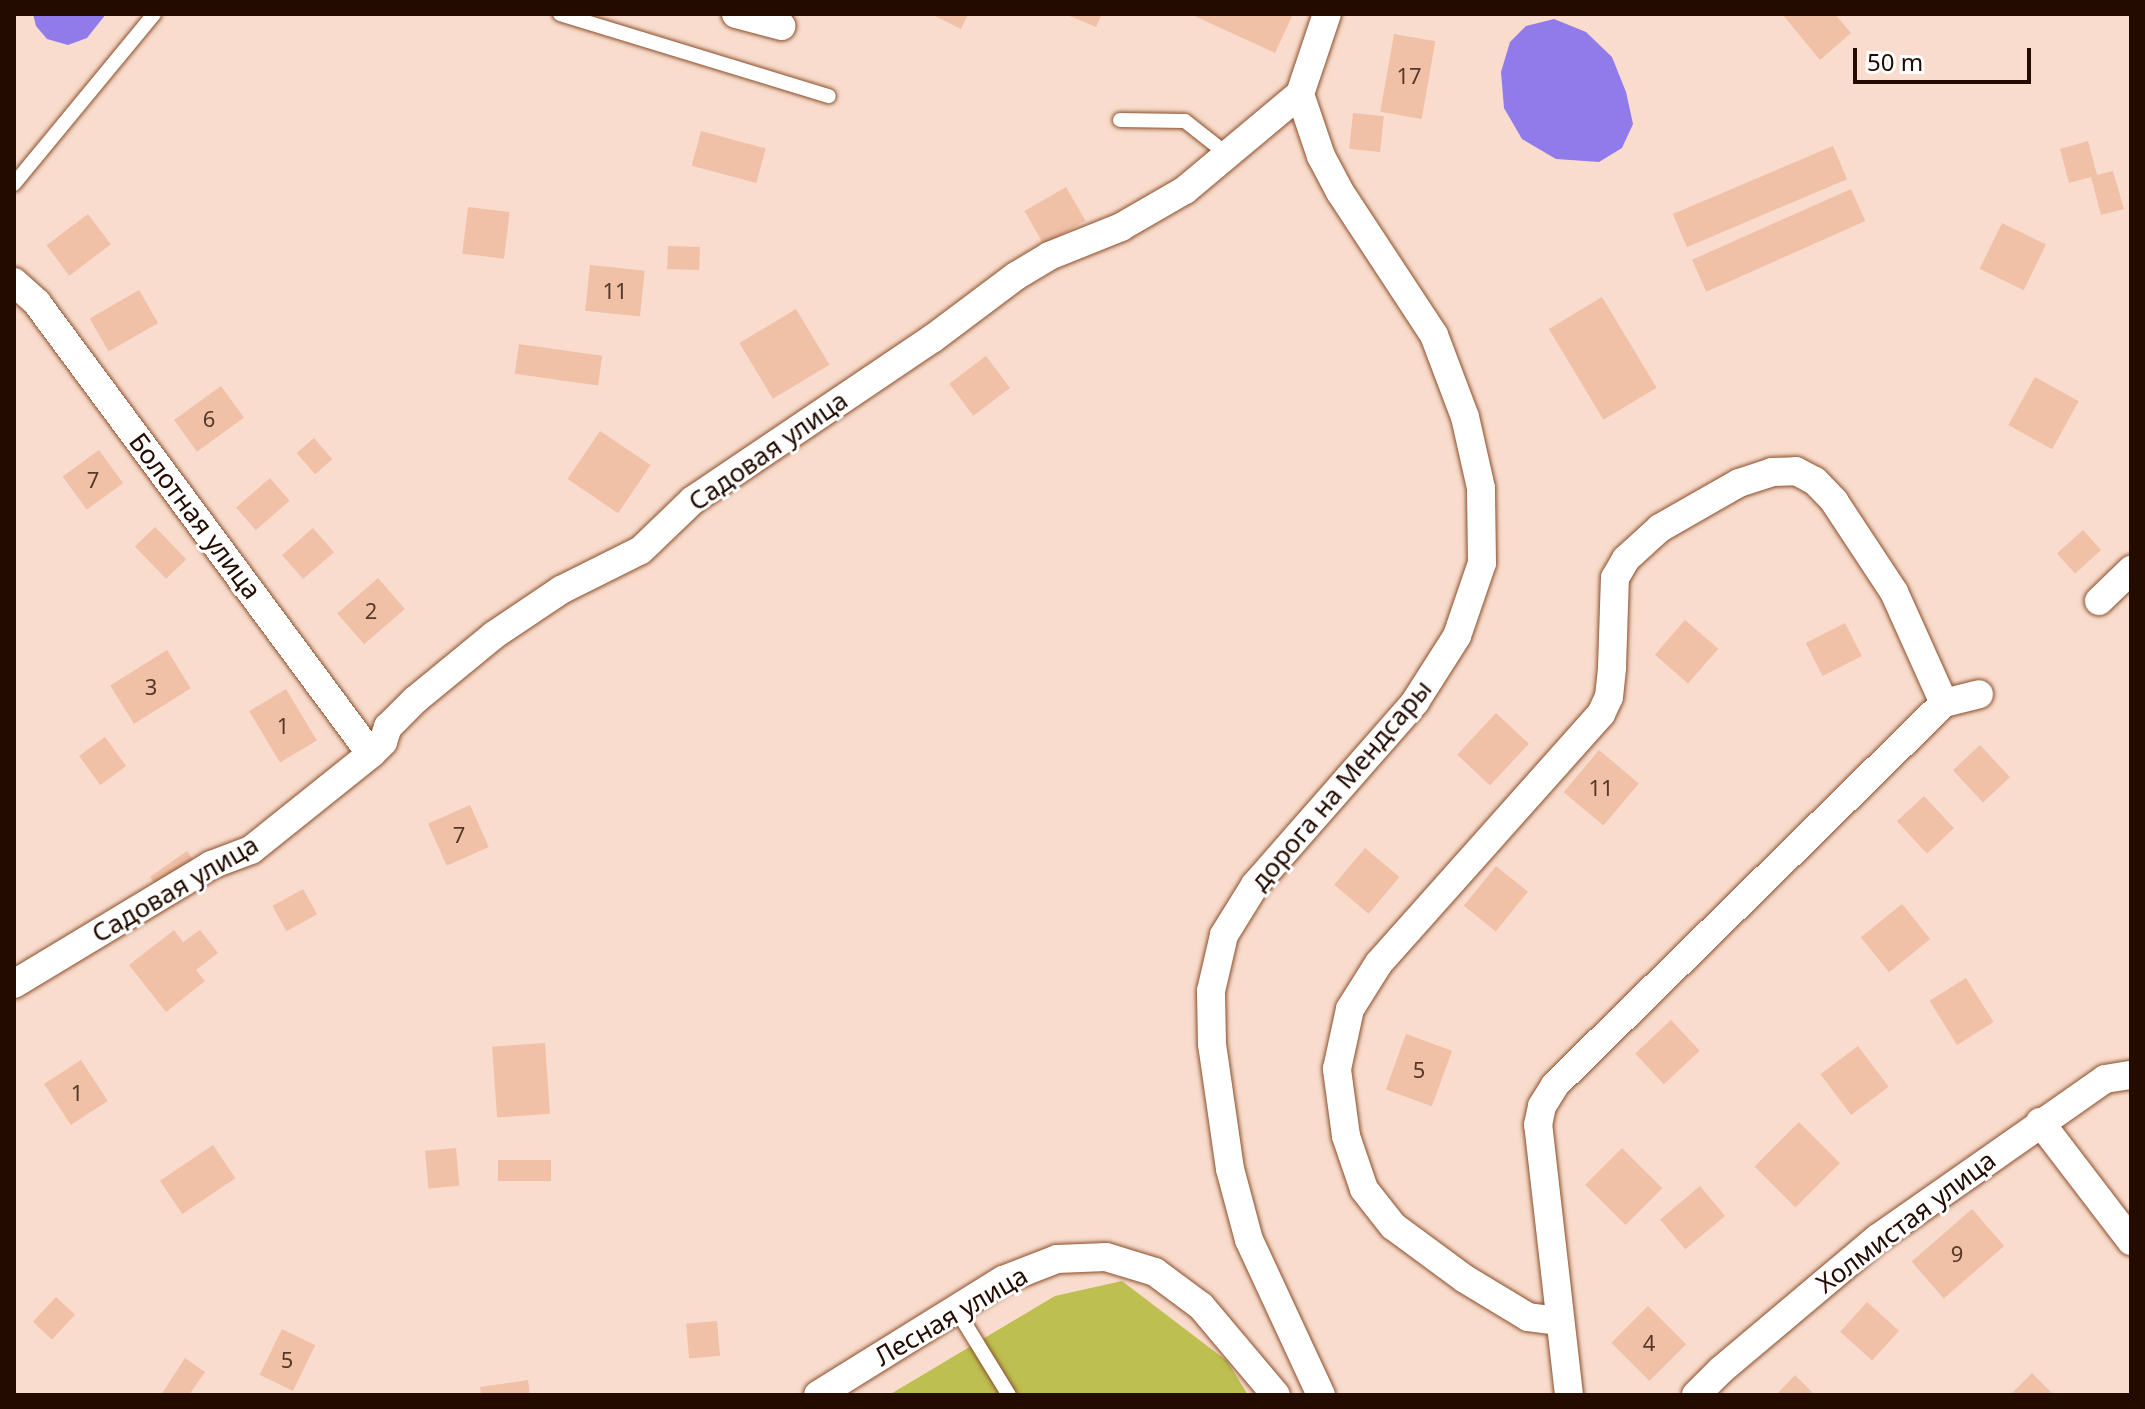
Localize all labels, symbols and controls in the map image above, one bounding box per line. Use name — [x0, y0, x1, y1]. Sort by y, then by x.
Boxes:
scale bar — [1857, 32, 2035, 82]
text: 50 m — [1867, 45, 1923, 78]
house number: 17 — [1396, 63, 1422, 89]
house number: 11 — [602, 278, 628, 304]
street label: Садовая улица — [682, 385, 854, 517]
house number: 6 — [203, 406, 215, 432]
street label: Болотная улица — [122, 427, 268, 605]
house number: 7 — [87, 467, 99, 493]
house number: 2 — [365, 598, 377, 624]
house number: 3 — [145, 674, 157, 700]
street label: дорога на Мендсары — [1244, 674, 1438, 896]
house number: 1 — [277, 713, 289, 739]
house number: 11 — [1588, 775, 1614, 801]
house number: 7 — [453, 822, 465, 848]
street label: Садовая улица — [86, 829, 264, 949]
house number: 5 — [1413, 1057, 1425, 1083]
house number: 1 — [71, 1080, 83, 1106]
street label: Холмистая улица — [1810, 1144, 2002, 1300]
house number: 9 — [1951, 1241, 1963, 1267]
street label: Лесная улица — [869, 1260, 1033, 1372]
house number: 4 — [1643, 1330, 1655, 1356]
house number: 5 — [281, 1347, 293, 1373]

